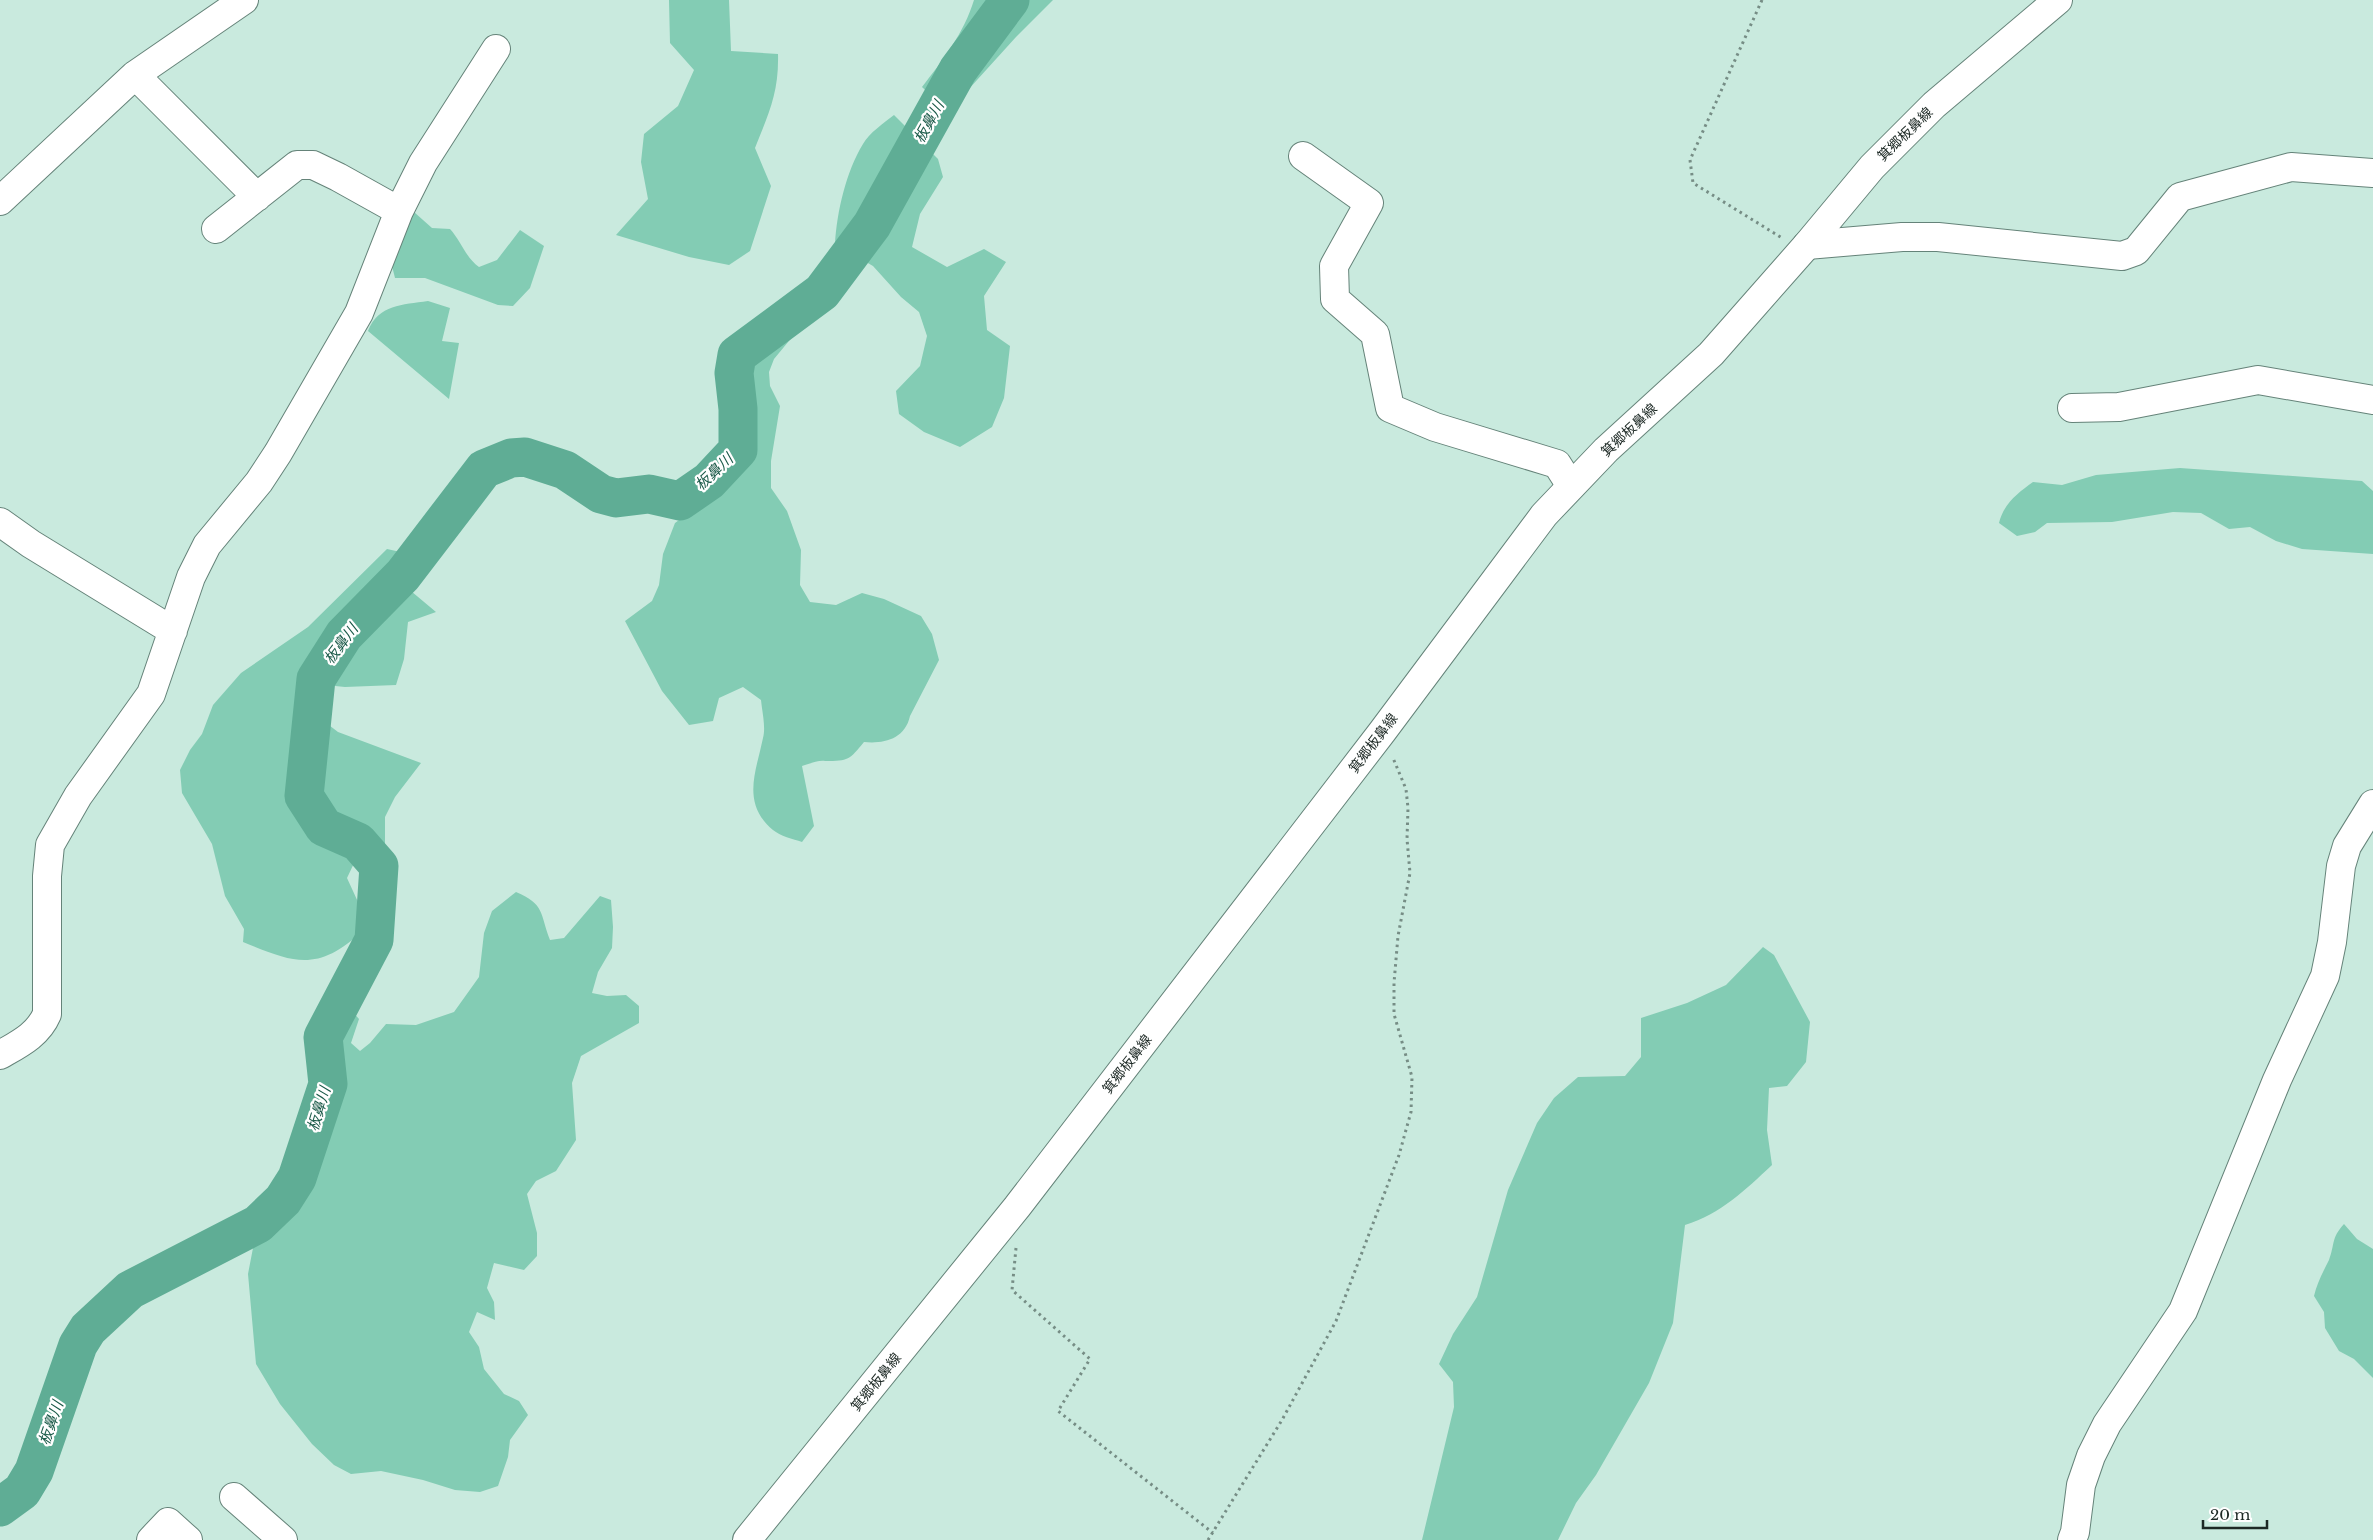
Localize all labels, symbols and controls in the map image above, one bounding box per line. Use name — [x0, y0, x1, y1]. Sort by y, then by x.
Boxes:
water label: 板鼻川 — [909, 96, 949, 146]
street label: 箕郷板鼻線 — [1874, 103, 1936, 165]
street label: 箕郷板鼻線 — [1597, 400, 1661, 460]
water label: 板鼻川 — [691, 448, 738, 494]
water label: 板鼻川 — [319, 618, 363, 667]
street label: 箕郷板鼻線 — [1345, 710, 1401, 776]
street label: 箕郷板鼻線 — [1098, 1031, 1156, 1097]
water label: 板鼻川 — [303, 1083, 335, 1133]
street label: 箕郷板鼻線 — [847, 1349, 905, 1415]
water label: 板鼻川 — [34, 1397, 67, 1447]
scale bar — [2203, 1498, 2267, 1530]
text: 20 m — [2210, 1505, 2250, 1524]

